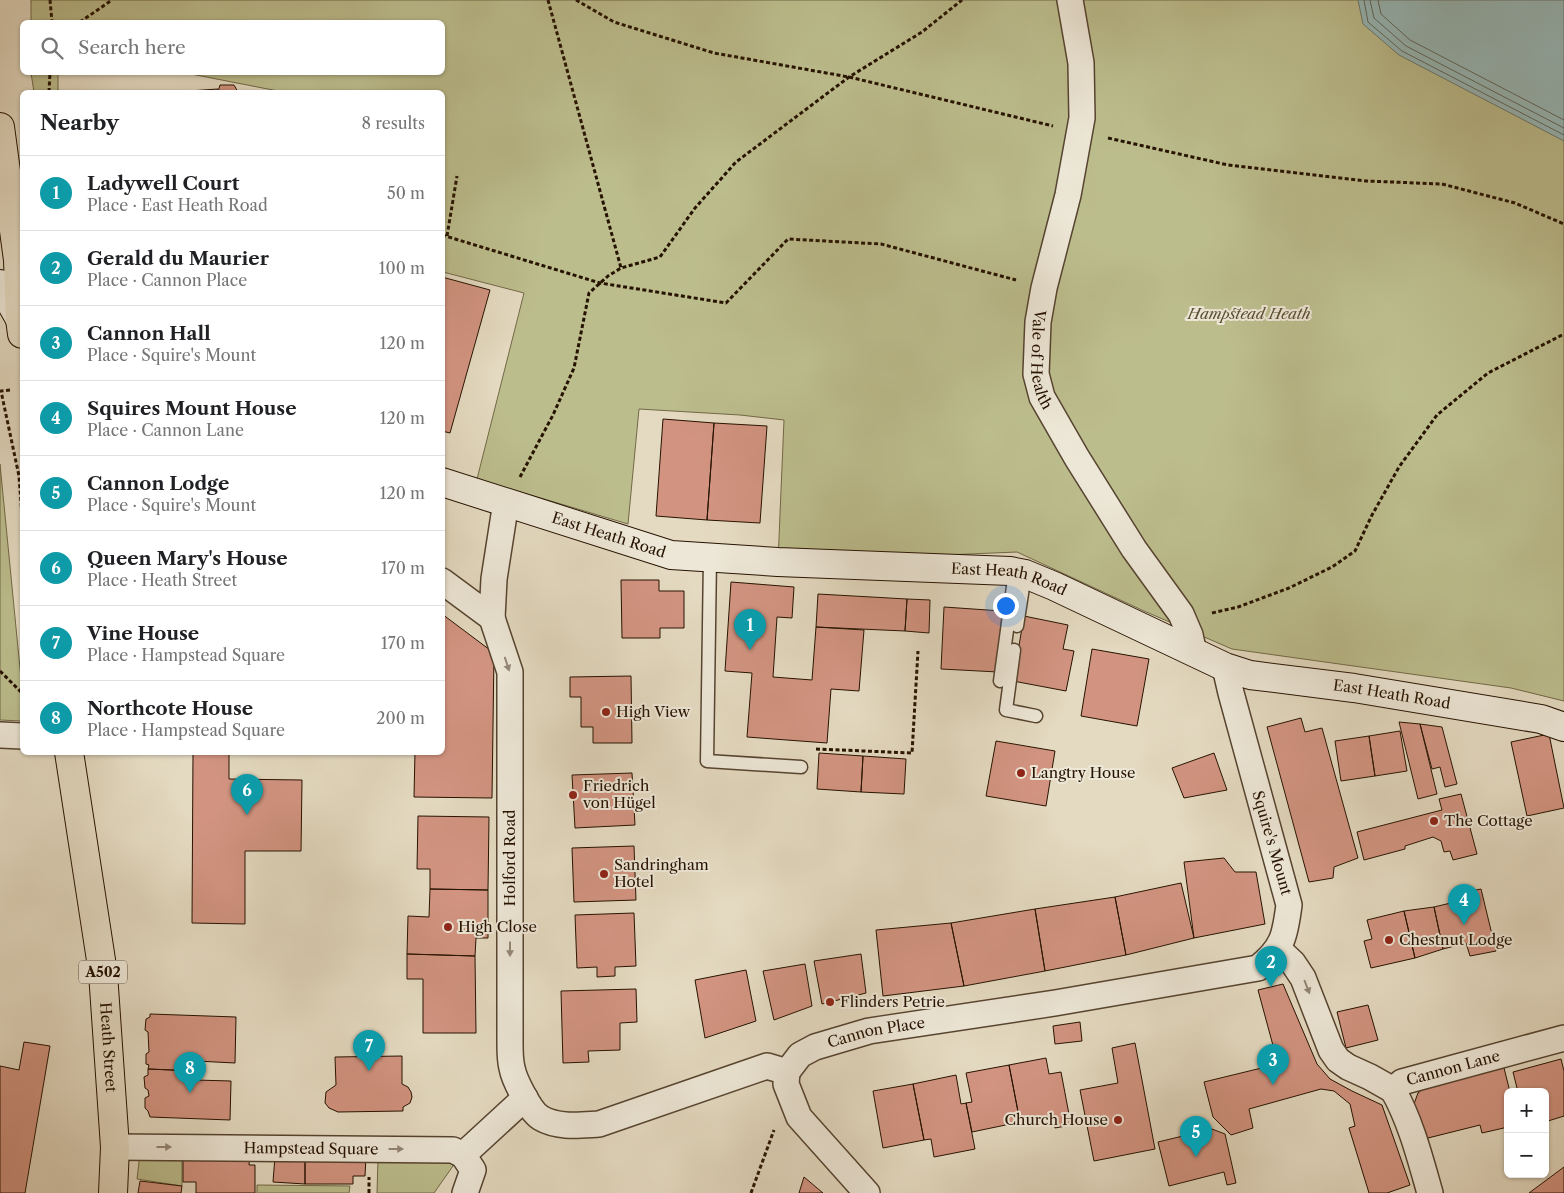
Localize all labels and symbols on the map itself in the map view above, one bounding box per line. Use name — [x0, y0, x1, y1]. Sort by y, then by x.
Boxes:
park label: Hampstead Heath — [1186, 304, 1311, 323]
street label: Vale of Health — [1027, 307, 1057, 413]
street label: East Heath Road — [549, 508, 668, 562]
street label: East Heath Road — [951, 559, 1070, 600]
your location — [993, 593, 1019, 619]
pin: 1 — [734, 609, 766, 650]
one-way arrow — [504, 657, 512, 672]
street label: East Heath Road — [1332, 675, 1452, 713]
place label: High View — [616, 702, 691, 721]
marker: High View — [600, 706, 612, 718]
place label: Langtry House — [1031, 763, 1135, 782]
marker: Langtry House — [1015, 767, 1027, 779]
pin: 6 — [231, 774, 263, 815]
place label: Friedrich von Hügel — [582, 776, 656, 812]
street label: Squire's Mount — [1248, 788, 1297, 898]
marker: Friedrich von Hügel — [567, 789, 579, 801]
street label: Holford Road — [500, 810, 519, 906]
place label: The Cottage — [1444, 811, 1533, 830]
marker: The Cottage — [1428, 815, 1440, 827]
place label: Sandringham Hotel — [614, 855, 709, 891]
marker: Sandringham Hotel — [598, 868, 610, 880]
pin: 4 — [1448, 884, 1480, 925]
place label: High Close — [458, 917, 537, 936]
marker: High Close — [442, 921, 454, 933]
place label: Chestnut Lodge — [1399, 930, 1512, 949]
marker: Chestnut Lodge — [1383, 934, 1395, 946]
one-way arrow — [506, 941, 514, 957]
pin: 2 — [1255, 946, 1287, 987]
road number: A502 — [79, 960, 127, 984]
one-way arrow — [1303, 980, 1311, 995]
place label: Flinders Petrie — [840, 992, 945, 1011]
marker: Flinders Petrie — [824, 996, 836, 1008]
street label: Heath Street — [96, 1002, 121, 1093]
street label: Cannon Place — [825, 1013, 926, 1052]
pin: 7 — [353, 1030, 385, 1071]
pin: 3 — [1257, 1044, 1289, 1085]
street label: Cannon Lane — [1404, 1046, 1502, 1089]
pin: 8 — [174, 1052, 206, 1093]
place label: Church House — [1005, 1110, 1108, 1129]
marker: Church House — [1112, 1114, 1124, 1126]
pin: 5 — [1180, 1116, 1212, 1157]
street label: Hampstead Square — [243, 1138, 379, 1158]
one-way arrow — [156, 1144, 172, 1152]
one-way arrow — [389, 1145, 405, 1153]

